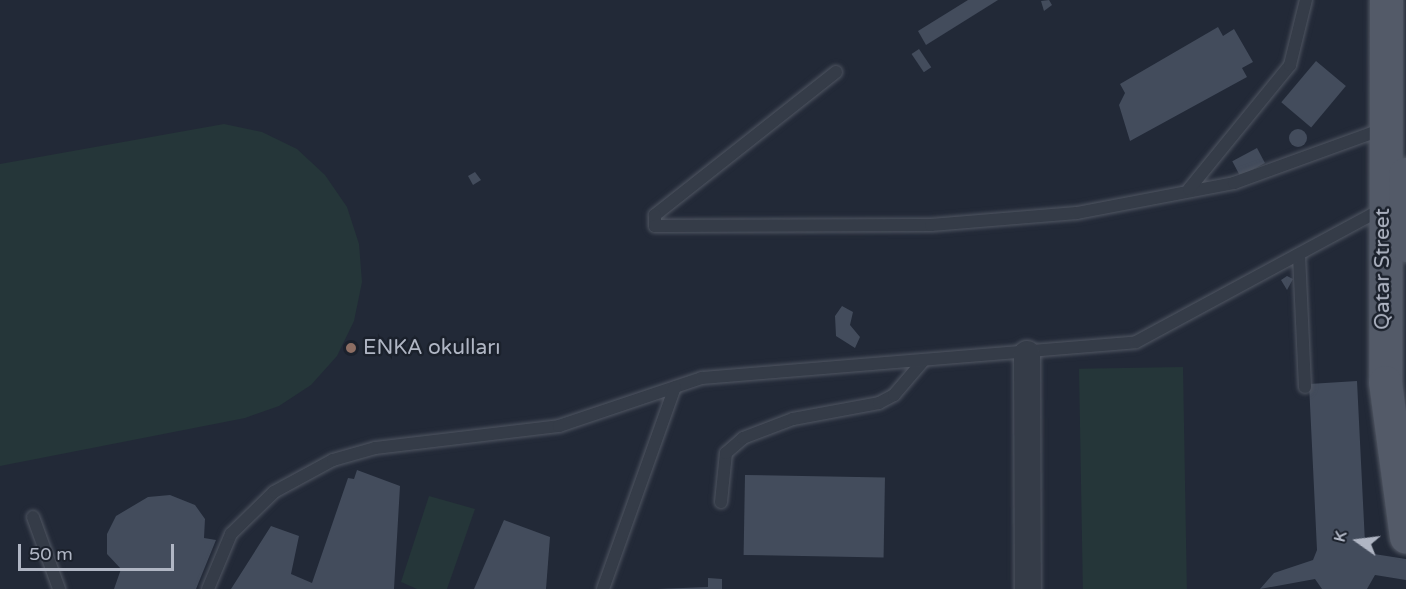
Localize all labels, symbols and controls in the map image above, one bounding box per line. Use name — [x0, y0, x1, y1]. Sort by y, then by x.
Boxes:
street label: Qatar Street — [1370, 208, 1396, 330]
place label: ENKA okulları — [363, 335, 501, 361]
marker: ENKA okulları — [344, 341, 358, 355]
north arrow — [1328, 511, 1388, 571]
text: K — [1330, 529, 1352, 544]
scale bar — [21, 532, 177, 570]
text: 50 m — [29, 543, 73, 565]

